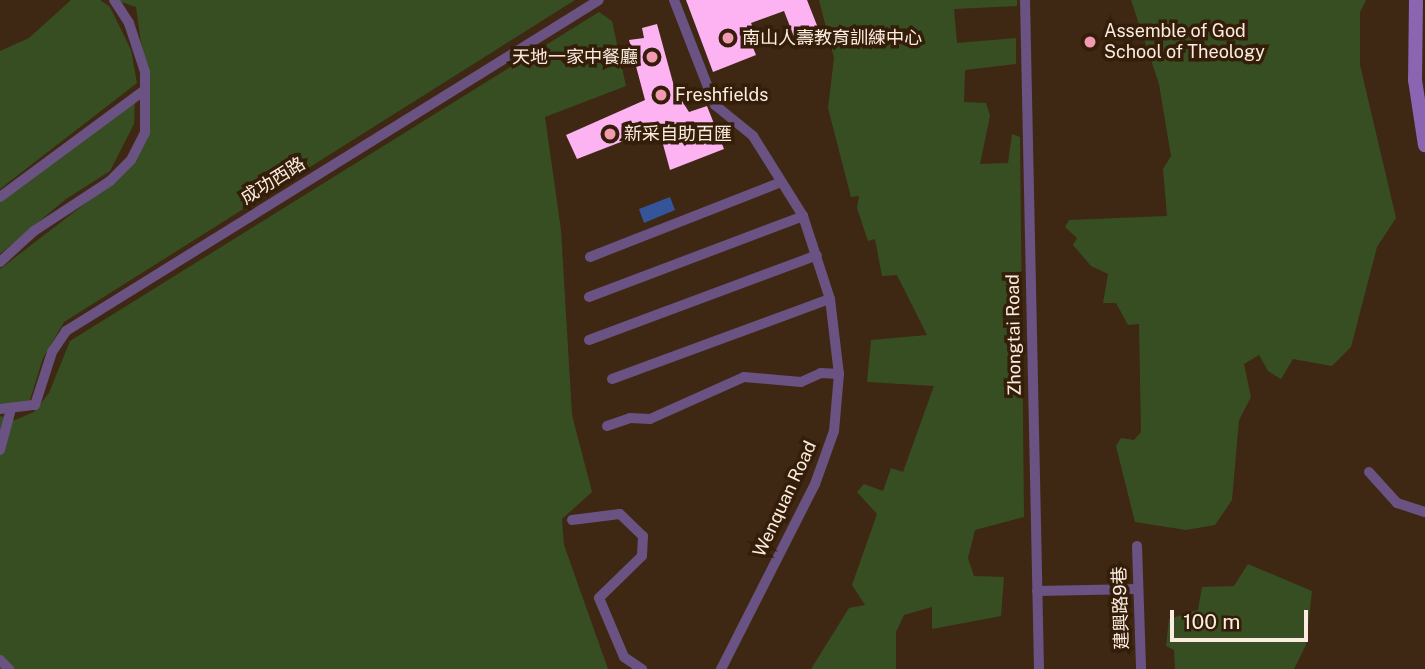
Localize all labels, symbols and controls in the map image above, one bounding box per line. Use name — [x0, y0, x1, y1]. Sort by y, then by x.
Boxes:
place label: Assemble of God School of Theology — [1104, 21, 1265, 64]
place label: 南山人壽教育訓練中心 — [742, 27, 922, 49]
marker: 南山人壽教育訓練中心 — [720, 30, 736, 46]
marker: Assemble of God School of Theology — [1082, 34, 1098, 50]
place label: 天地一家中餐廳 — [512, 46, 638, 68]
marker: 天地一家中餐廳 — [644, 49, 660, 65]
place label: Freshfields — [675, 84, 768, 106]
marker: Freshfields — [653, 87, 669, 103]
place label: 新采自助百匯 — [624, 123, 732, 145]
marker: 新采自助百匯 — [602, 126, 618, 142]
street label: 成功西路 — [237, 153, 309, 209]
street label: Zhongtai Road — [1002, 274, 1026, 396]
street label: Wenquan Road — [749, 438, 821, 560]
street label: 建興路9巷 — [1109, 566, 1133, 650]
scale bar — [1173, 596, 1311, 640]
text: 100 m — [1183, 609, 1240, 634]

